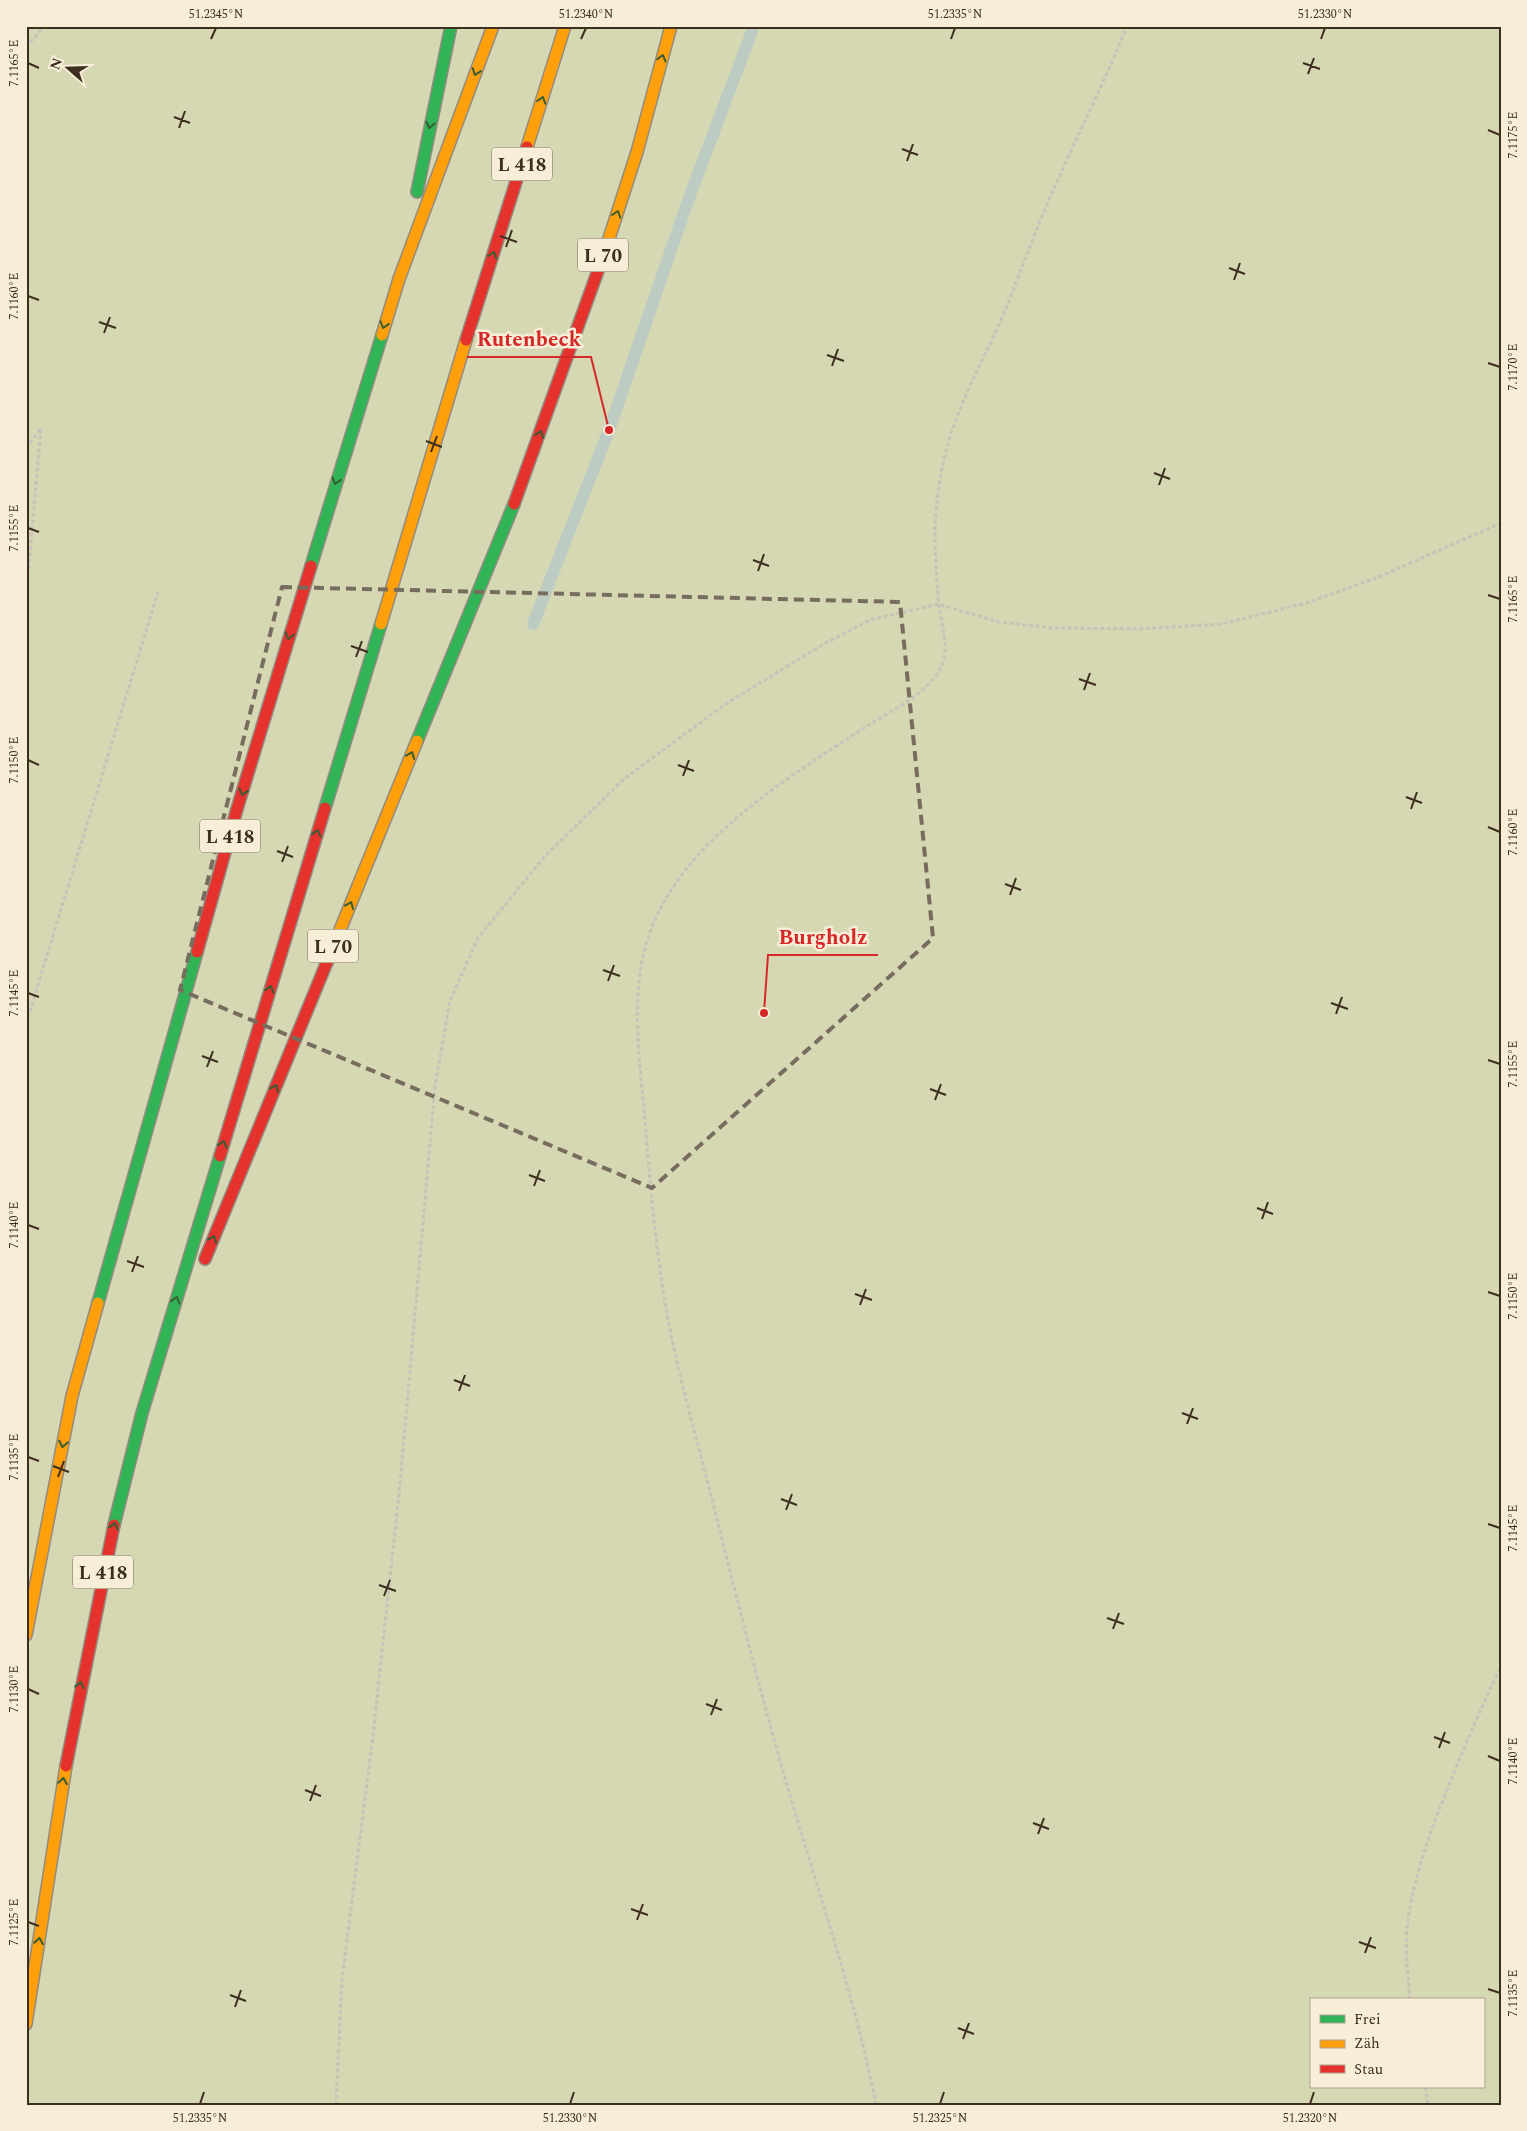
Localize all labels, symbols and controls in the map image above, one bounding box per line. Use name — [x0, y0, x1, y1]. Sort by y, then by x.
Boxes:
text: 51.2345°N — [189, 5, 243, 24]
text: 51.2340°N — [559, 5, 613, 24]
text: 51.2335°N — [928, 5, 982, 24]
text: 51.2330°N — [1298, 5, 1352, 24]
text: 7.1165°E — [5, 40, 24, 86]
north arrow — [42, 42, 92, 92]
one-way arrow — [656, 54, 667, 63]
text: N — [44, 55, 68, 73]
one-way arrow — [472, 67, 482, 76]
one-way arrow — [536, 97, 546, 105]
text: 7.1175°E — [1504, 112, 1523, 158]
one-way arrow — [426, 121, 436, 130]
road number: L 418 — [492, 147, 552, 180]
one-way arrow — [611, 211, 621, 219]
road number: L 70 — [578, 238, 628, 272]
one-way arrow — [487, 252, 497, 260]
text: 7.1160°E — [5, 273, 24, 319]
one-way arrow — [380, 321, 390, 329]
callout: Rutenbeck — [467, 321, 591, 357]
text: Rutenbeck — [477, 324, 582, 356]
text: 7.1170°E — [1504, 344, 1523, 390]
one-way arrow — [534, 430, 544, 439]
one-way arrow — [332, 476, 342, 484]
text: 7.1155°E — [5, 505, 24, 551]
text: 7.1165°E — [1504, 576, 1523, 622]
one-way arrow — [285, 632, 295, 640]
text: 7.1150°E — [5, 737, 24, 783]
one-way arrow — [405, 751, 415, 760]
one-way arrow — [238, 787, 248, 796]
text: 7.1160°E — [1504, 809, 1523, 855]
road number: L 418 — [200, 819, 260, 852]
one-way arrow — [312, 829, 322, 838]
one-way arrow — [343, 901, 354, 910]
callout: Burgholz — [768, 919, 878, 955]
text: Burgholz — [778, 922, 868, 954]
road number: L 70 — [308, 929, 358, 962]
text: 7.1145°E — [5, 970, 24, 1016]
one-way arrow — [265, 985, 275, 993]
text: 7.1155°E — [1504, 1041, 1523, 1087]
one-way arrow — [269, 1084, 279, 1093]
one-way arrow — [218, 1140, 228, 1149]
text: 7.1140°E — [5, 1202, 24, 1248]
one-way arrow — [208, 1235, 218, 1243]
text: 7.1150°E — [1504, 1273, 1523, 1319]
one-way arrow — [171, 1296, 181, 1304]
text: 7.1135°E — [5, 1434, 24, 1480]
one-way arrow — [59, 1440, 69, 1449]
text: 7.1145°E — [1504, 1505, 1523, 1551]
one-way arrow — [108, 1522, 119, 1531]
road number: L 418 — [73, 1555, 133, 1588]
text: 7.1130°E — [5, 1666, 24, 1712]
one-way arrow — [74, 1681, 84, 1689]
text: 7.1140°E — [1504, 1738, 1523, 1784]
one-way arrow — [58, 1776, 68, 1785]
text: 7.1125°E — [5, 1899, 24, 1945]
one-way arrow — [33, 1937, 44, 1945]
text: 7.1135°E — [1504, 1970, 1523, 2016]
legend — [1310, 1998, 1484, 2088]
text: Frei — [1354, 2008, 1381, 2031]
text: Zäh — [1354, 2032, 1380, 2055]
text: Stau — [1354, 2058, 1383, 2081]
text: 51.2335°N — [173, 2109, 227, 2128]
text: 51.2330°N — [543, 2109, 597, 2128]
text: 51.2325°N — [913, 2109, 967, 2128]
text: 51.2320°N — [1283, 2109, 1337, 2128]

